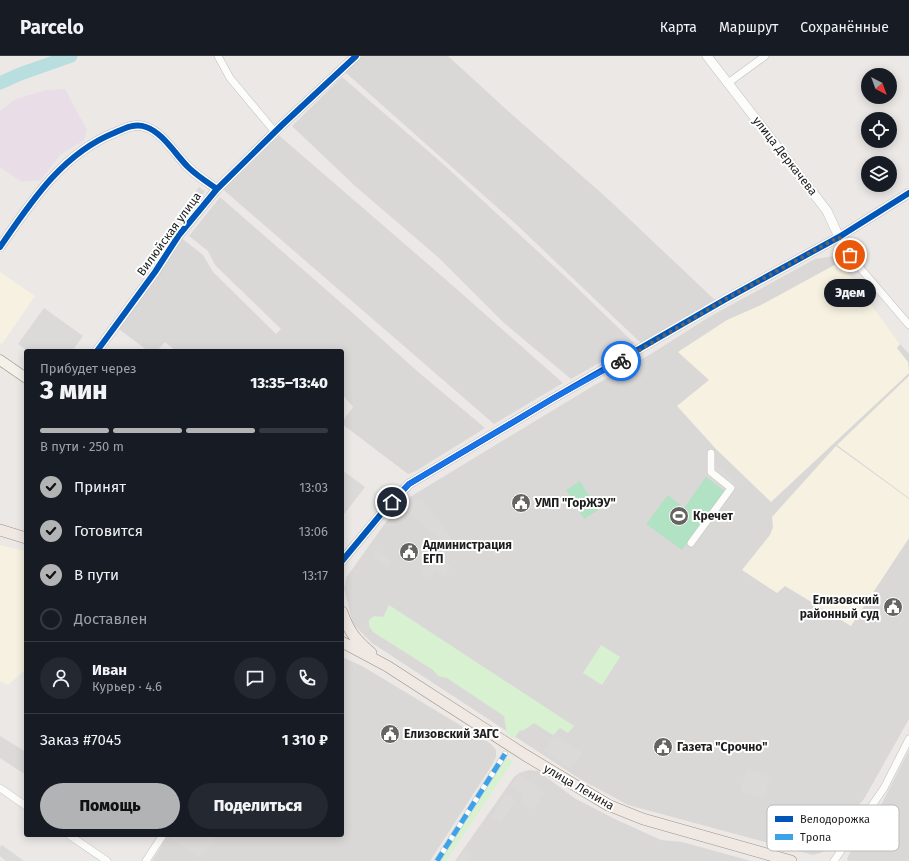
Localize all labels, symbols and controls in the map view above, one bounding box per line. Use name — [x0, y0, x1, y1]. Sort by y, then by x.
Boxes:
text: Parcelo — [20, 16, 84, 39]
text: Карта — [660, 19, 697, 36]
text: Маршрут — [719, 19, 778, 36]
text: Сохранённые — [800, 19, 889, 36]
north arrow — [861, 68, 897, 104]
map controls — [861, 68, 897, 192]
button: locate — [861, 112, 897, 148]
street label: улица Деркачева — [750, 114, 820, 198]
button: layers — [861, 156, 897, 192]
street label: Вилюйская улица — [134, 190, 204, 278]
pin — [833, 238, 867, 272]
icon: bag — [839, 244, 861, 266]
callout: Эдем — [824, 279, 876, 307]
text: Эдем — [835, 285, 865, 300]
courier — [601, 341, 641, 381]
icon: bike — [610, 350, 632, 372]
text: Прибудет через — [40, 361, 137, 376]
text: 13:35–13:40 — [250, 374, 328, 392]
text: 3 мин — [40, 375, 108, 406]
text: В пути · 250 m — [40, 439, 124, 454]
icon: check — [40, 476, 62, 498]
text: Принят — [74, 478, 126, 496]
text: 13:03 — [299, 480, 328, 495]
pin — [375, 485, 409, 519]
icon: home — [381, 491, 403, 513]
public building icon: УМП "ГорЖЭУ" — [510, 492, 532, 514]
place label: УМП "ГорЖЭУ" — [534, 496, 616, 510]
sports icon: Кречет — [668, 505, 690, 527]
place label: Кречет — [693, 509, 733, 523]
icon: check — [40, 520, 62, 542]
text: Готовится — [74, 522, 143, 540]
text: 13:06 — [299, 524, 328, 539]
place label: Администрация ЕГП — [422, 538, 512, 566]
public building icon: Администрация ЕГП — [398, 541, 420, 563]
icon: check — [40, 564, 62, 586]
text: В пути — [74, 566, 119, 584]
text: 13:17 — [302, 568, 328, 583]
place label: Елизовский районный суд — [800, 593, 879, 621]
public building icon: Елизовский районный суд — [882, 596, 904, 618]
text: Доставлен — [74, 610, 147, 628]
button: person — [40, 657, 82, 699]
button: chat — [234, 657, 276, 699]
button: phone — [286, 657, 328, 699]
text: Иван — [92, 661, 127, 679]
text: Курьер · 4.6 — [92, 679, 162, 694]
public building icon: Елизовский ЗАГС — [379, 723, 401, 745]
place label: Елизовский ЗАГС — [404, 727, 499, 741]
text: Заказ #7045 — [40, 731, 121, 749]
text: 1 310 ₽ — [282, 731, 328, 749]
public building icon: Газета "Срочно" — [652, 736, 674, 758]
place label: Газета "Срочно" — [677, 740, 767, 754]
street label: улица Ленина — [541, 761, 617, 813]
button: Помощь — [40, 783, 180, 829]
button: Поделиться — [188, 783, 328, 829]
legend — [767, 805, 899, 851]
text: Велодорожка — [800, 813, 870, 826]
text: Тропа — [800, 831, 831, 844]

